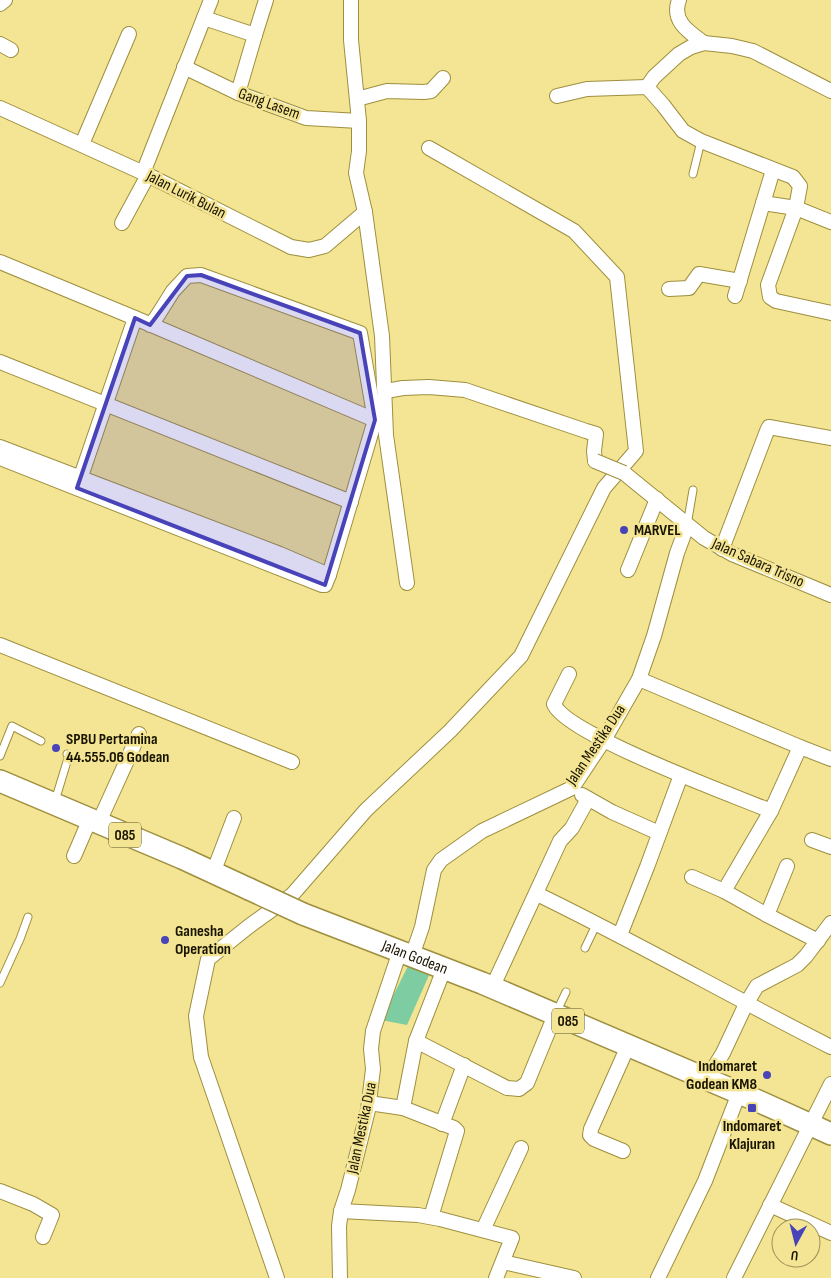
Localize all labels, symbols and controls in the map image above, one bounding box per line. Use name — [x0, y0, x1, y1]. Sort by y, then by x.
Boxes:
street label: Gang Lasem — [236, 84, 302, 124]
street label: Jalan Lurik Bulan — [142, 166, 229, 223]
place label: MARVEL — [634, 521, 681, 540]
marker: MARVEL — [618, 524, 630, 536]
street label: Jalan Sabara Trisno — [708, 534, 807, 592]
street label: Jalan Mestika Dua — [562, 701, 630, 790]
place label: SPBU Pertamina 44.555.06 Godean — [66, 730, 169, 767]
marker: SPBU Pertamina 44.555.06 Godean — [50, 742, 62, 754]
road number: 085 — [109, 822, 141, 848]
place label: Ganesha Operation — [175, 922, 231, 959]
marker: Ganesha Operation — [159, 934, 171, 946]
street label: Jalan Godean — [379, 936, 451, 978]
road number: 085 — [552, 1008, 584, 1034]
place label: Indomaret Godean KM8 — [686, 1057, 757, 1094]
marker: Indomaret Godean KM8 — [761, 1069, 773, 1081]
street label: Jalan Mestika Dua — [343, 1081, 381, 1176]
marker: Indomaret Klajuran — [746, 1102, 758, 1114]
place label: Indomaret Klajuran — [723, 1117, 781, 1154]
north arrow — [771, 1218, 821, 1268]
text: U — [790, 1247, 799, 1264]

